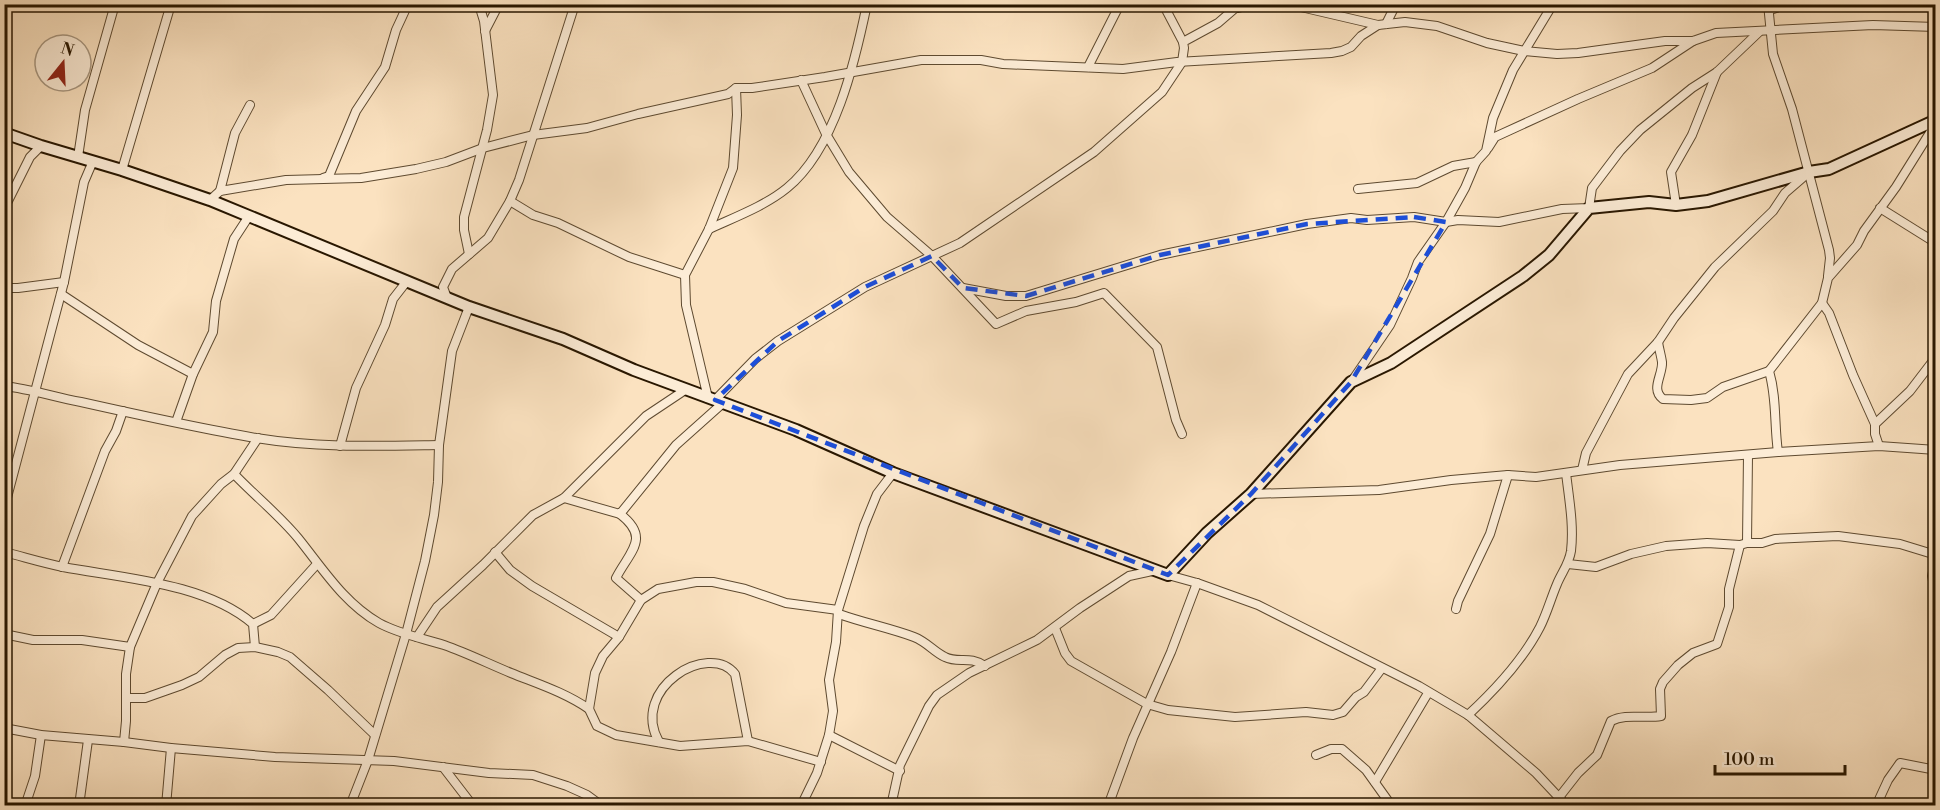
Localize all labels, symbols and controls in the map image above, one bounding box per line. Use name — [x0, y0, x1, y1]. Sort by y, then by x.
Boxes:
north arrow — [33, 33, 93, 93]
text: N — [58, 38, 77, 61]
scale bar — [1715, 738, 1846, 776]
text: 100 m — [1724, 748, 1775, 771]

